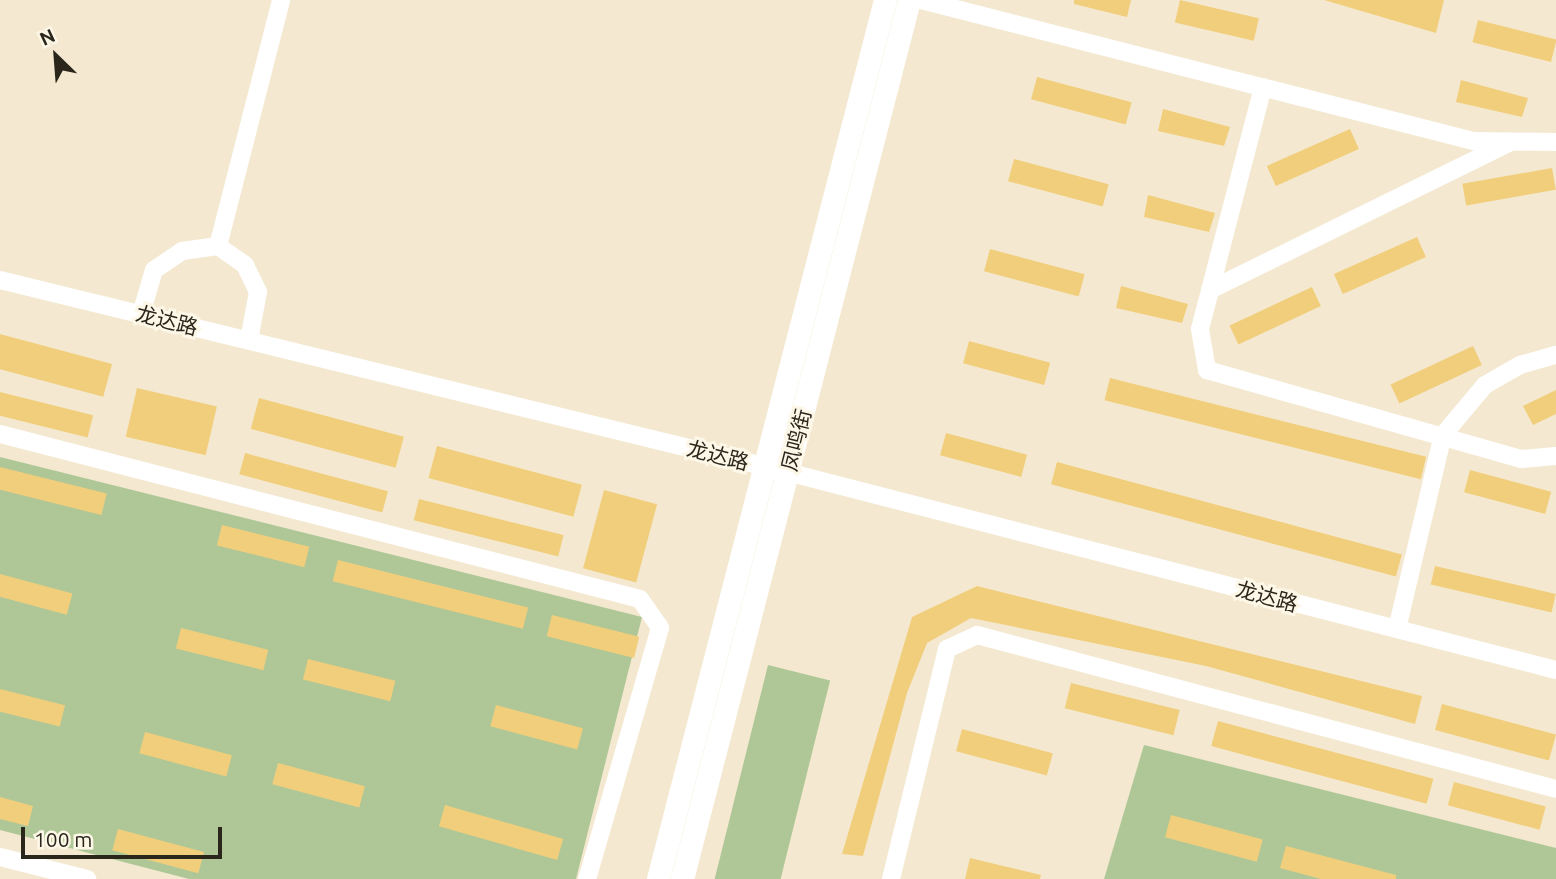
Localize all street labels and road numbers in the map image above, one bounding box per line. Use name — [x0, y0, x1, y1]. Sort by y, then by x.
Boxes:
street label: 龙达路 — [133, 300, 201, 340]
street label: 凤鸣街 — [776, 406, 816, 474]
street label: 龙达路 — [684, 435, 752, 475]
street label: 龙达路 — [1233, 576, 1301, 616]

